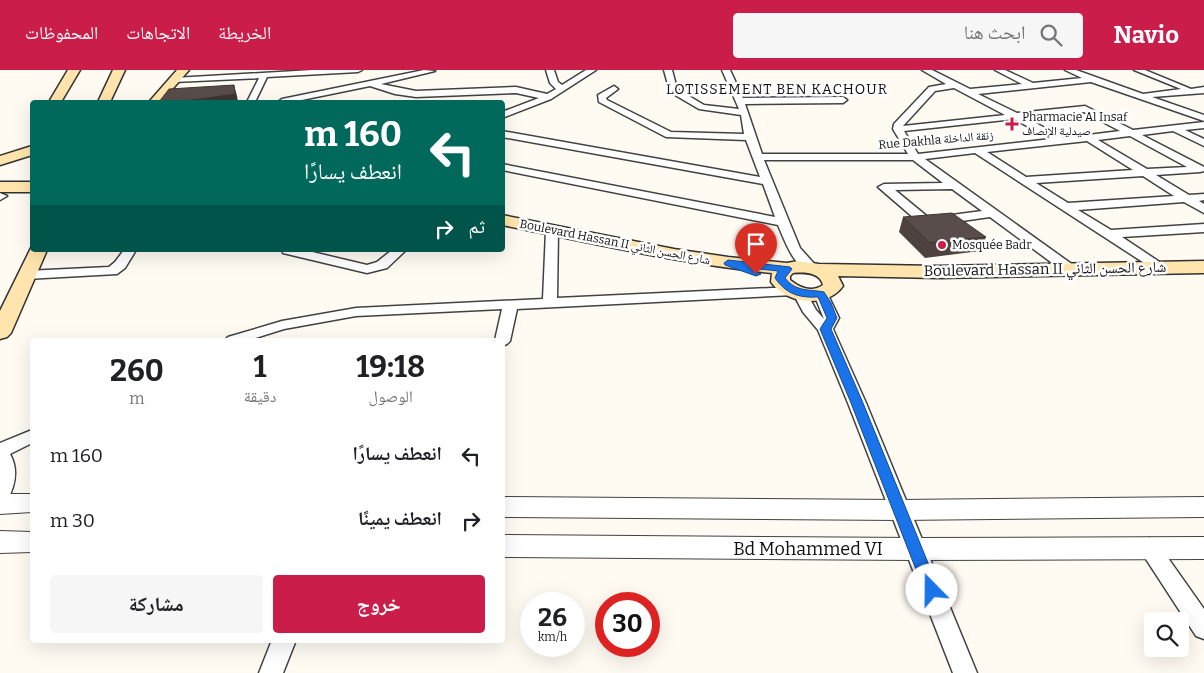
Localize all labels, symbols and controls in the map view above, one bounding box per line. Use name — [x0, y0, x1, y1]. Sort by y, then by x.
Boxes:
search box — [733, 13, 1083, 58]
text: ابحث هنا — [964, 21, 1025, 44]
icon: search — [1037, 21, 1065, 49]
text: Navio — [1113, 21, 1179, 49]
text: المحفوظات — [25, 22, 98, 44]
text: الاتجاهات — [126, 22, 190, 44]
text: الخريطة — [218, 22, 271, 44]
district label: LOTISSEMENT BEN KACHOUR — [666, 81, 888, 98]
place label: Pharmacie Al Insaf صيدلية الإنصاف — [1022, 110, 1128, 138]
text: 160 m — [304, 113, 402, 155]
marker: Pharmacie Al Insaf صيدلية الإنصاف — [1006, 118, 1018, 130]
icon: left — [420, 120, 485, 185]
street label: Rue Dakhla زنقة الداخلة — [878, 128, 995, 152]
text: انعطف يسارًا — [304, 158, 402, 185]
icon: right — [430, 215, 458, 243]
text: ثم — [468, 215, 485, 238]
street label: Boulevard Hassan II شارع الحسن الثاني — [518, 217, 712, 270]
pin — [735, 223, 777, 274]
icon: arrive — [742, 230, 770, 258]
place label: Mosquée Badr — [952, 238, 1032, 252]
marker: Mosquée Badr — [936, 239, 948, 251]
street label: Boulevard Hassan II شارع الحسن الثاني — [924, 258, 1167, 283]
text: 1 — [254, 349, 266, 385]
text: 19:18 — [356, 349, 425, 385]
text: 260 — [110, 353, 164, 389]
text: دقيقة — [244, 387, 276, 406]
text: الوصول — [368, 387, 413, 406]
text: m — [129, 389, 145, 408]
text: انعطف يسارًا — [352, 442, 442, 465]
icon: left — [457, 442, 485, 470]
text: 160 m — [50, 444, 103, 467]
text: انعطف يمينًا — [358, 507, 442, 530]
icon: right — [457, 507, 485, 535]
text: 30 m — [50, 509, 95, 532]
street label: Bd Mohammed VI — [733, 538, 883, 560]
position arrow — [905, 563, 957, 615]
button: مشاركة — [50, 575, 263, 633]
button: خروج — [273, 575, 485, 633]
speed limit sign: 30 — [595, 592, 660, 657]
text: 26 — [538, 603, 567, 633]
map controls — [1144, 612, 1189, 657]
button: search — [1144, 612, 1189, 657]
text: km/h — [538, 630, 567, 644]

